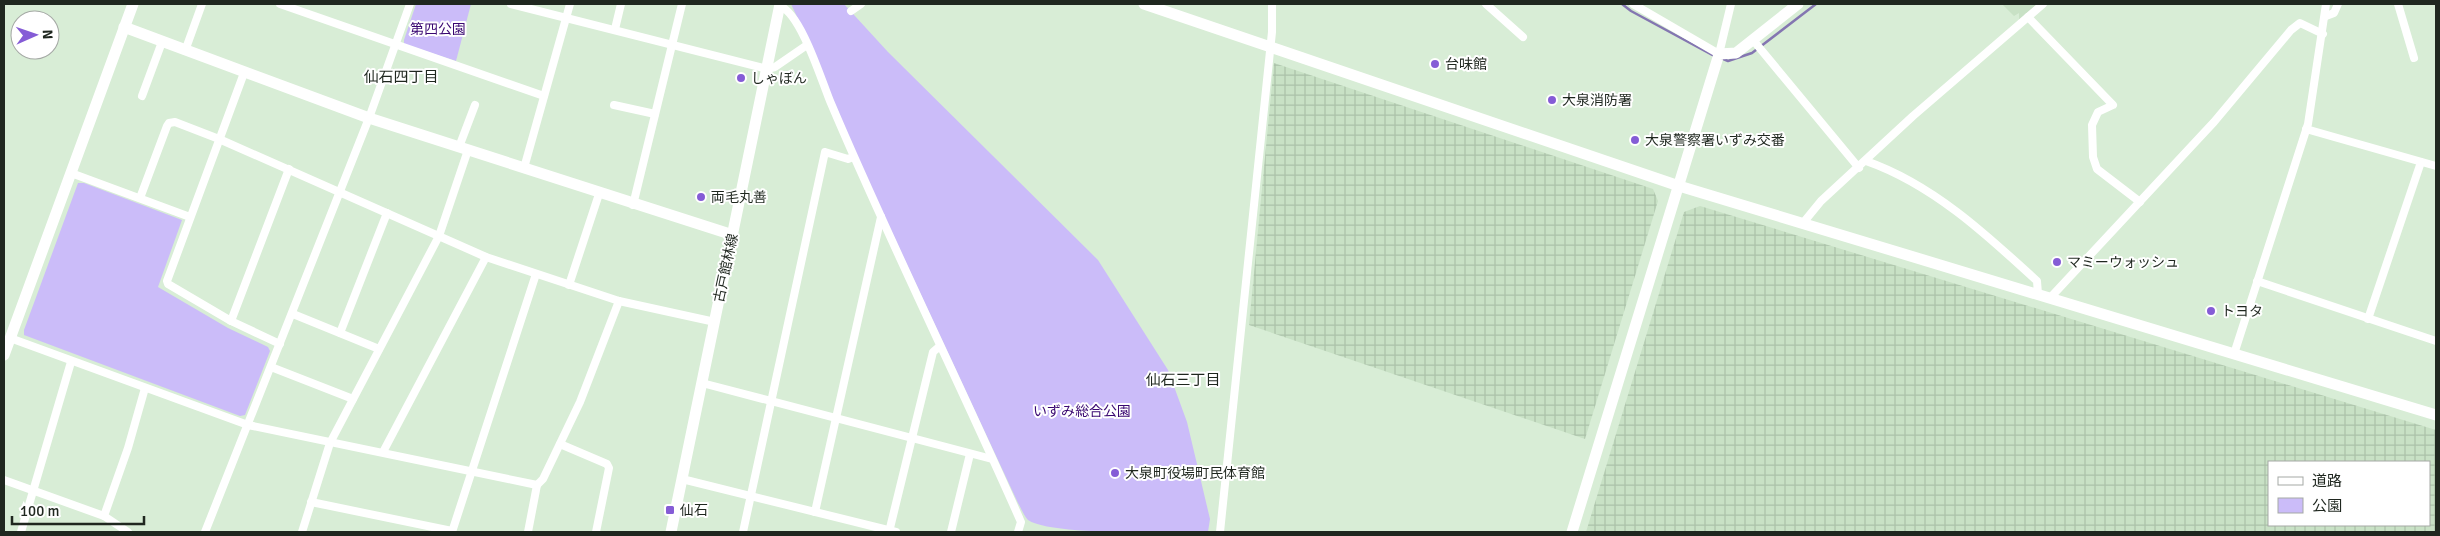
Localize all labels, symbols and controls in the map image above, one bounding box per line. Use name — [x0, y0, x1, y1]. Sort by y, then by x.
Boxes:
north arrow — [10, 10, 60, 60]
park label: 第四公園 — [410, 21, 466, 38]
text: N — [39, 29, 56, 40]
place label: 台味館 — [1445, 56, 1487, 73]
marker: 台味館 — [1429, 58, 1441, 70]
district label: 仙石四丁目 — [363, 68, 439, 86]
place label: しゃぼん — [751, 70, 807, 87]
marker: しゃぼん — [735, 72, 747, 84]
place label: 大泉消防署 — [1562, 92, 1632, 109]
marker: 大泉消防署 — [1546, 94, 1558, 106]
place label: 大泉警察署いずみ交番 — [1645, 132, 1785, 149]
marker: 大泉警察署いずみ交番 — [1629, 134, 1641, 146]
place label: 両毛丸善 — [711, 189, 767, 206]
marker: 両毛丸善 — [695, 191, 707, 203]
street label: 古戸館林線 — [710, 232, 742, 304]
place label: マミーウォッシュ — [2067, 254, 2179, 271]
marker: マミーウォッシュ — [2051, 256, 2063, 268]
place label: トヨタ — [2221, 303, 2263, 320]
marker: トヨタ — [2205, 305, 2217, 317]
district label: 仙石三丁目 — [1145, 371, 1221, 389]
park label: いずみ総合公園 — [1033, 403, 1131, 420]
legend — [2268, 461, 2430, 526]
place label: 大泉町役場町民体育館 — [1125, 465, 1265, 482]
marker: 大泉町役場町民体育館 — [1109, 467, 1121, 479]
text: 道路 — [2312, 472, 2342, 490]
scale bar — [12, 494, 145, 526]
text: 公園 — [2312, 497, 2342, 515]
text: 100 m — [20, 502, 60, 520]
place label: 仙石 — [680, 502, 708, 519]
marker: 仙石 — [664, 504, 676, 516]

